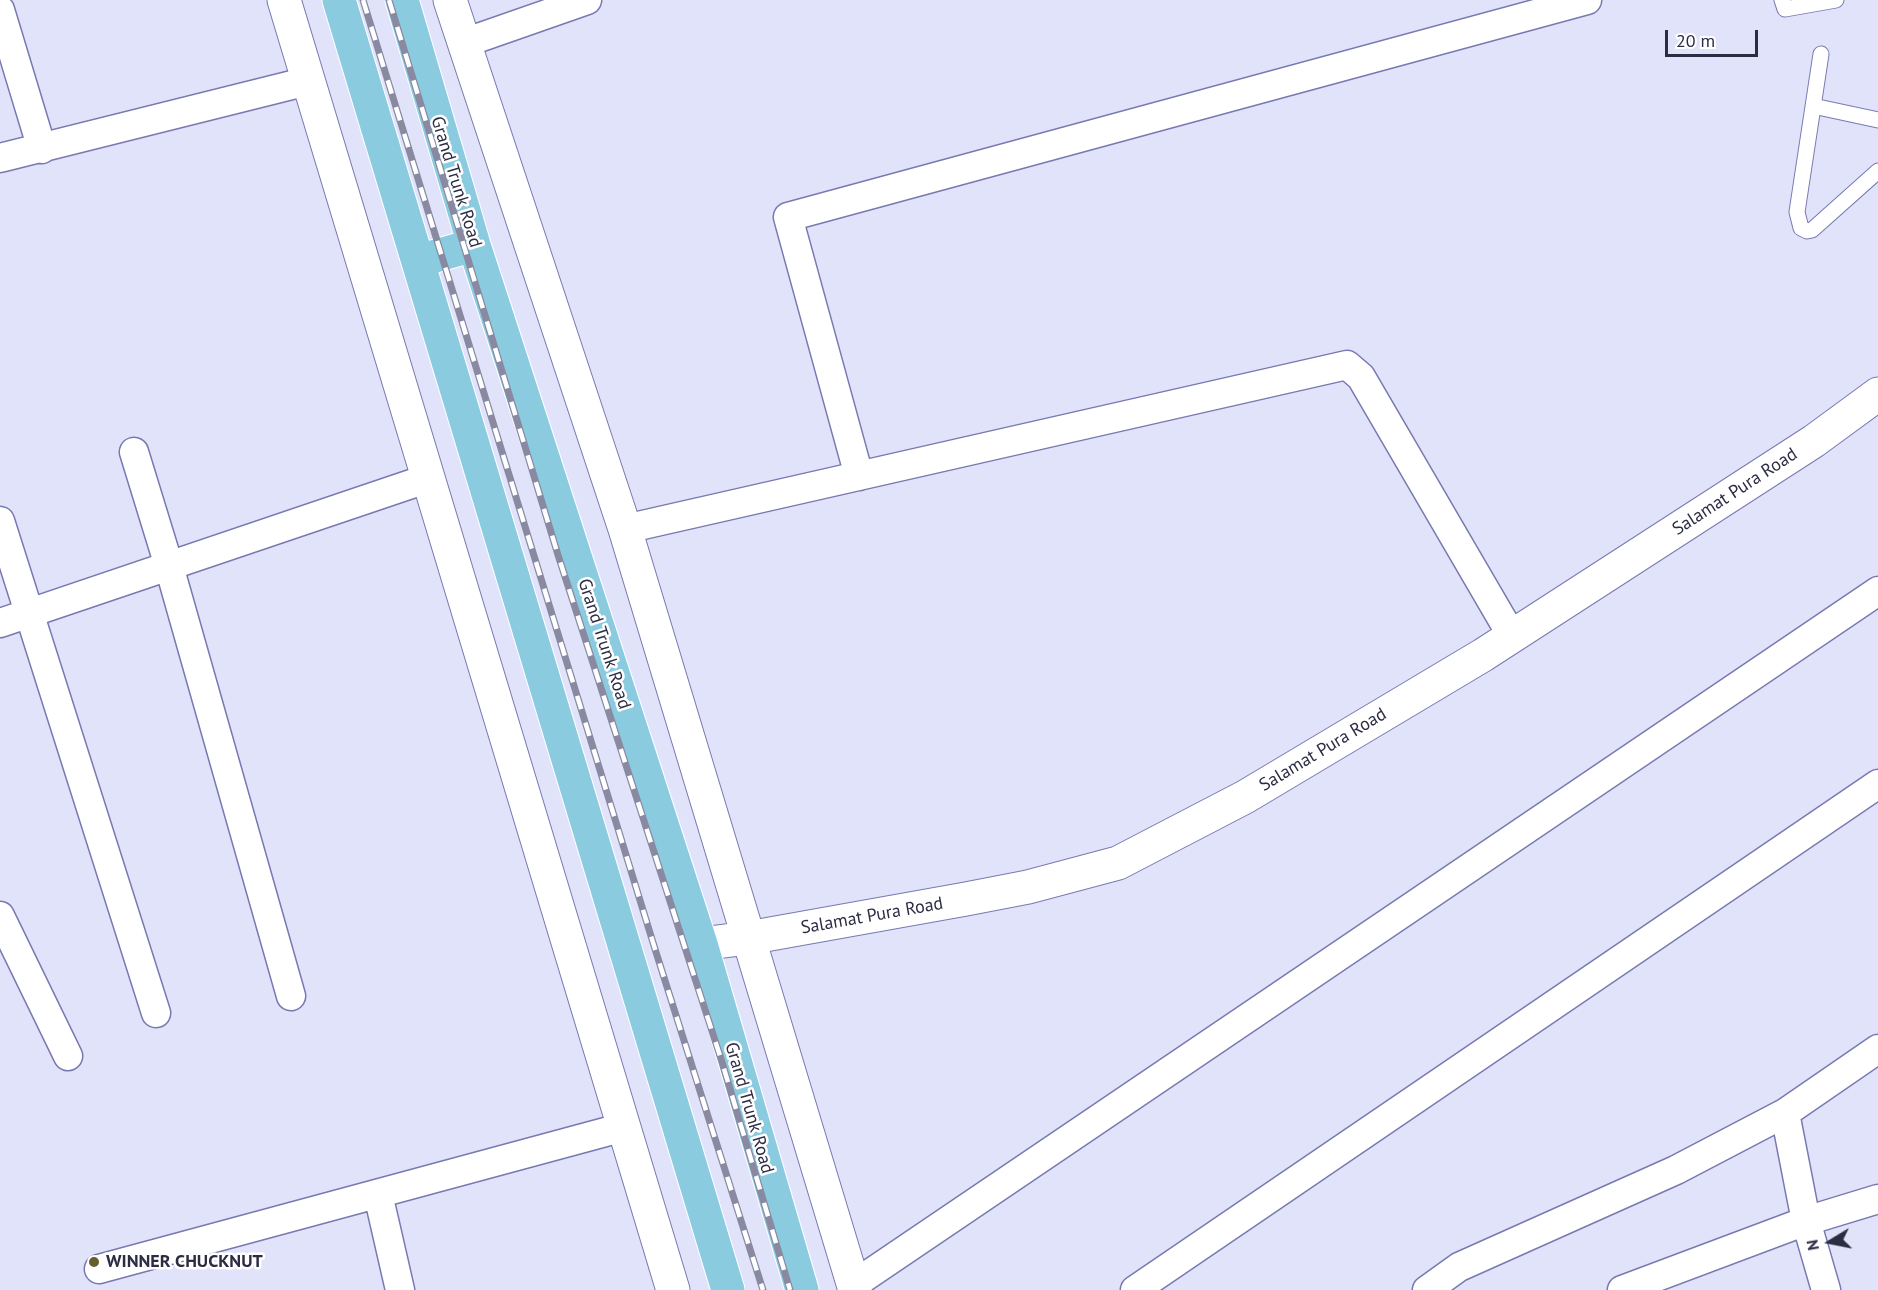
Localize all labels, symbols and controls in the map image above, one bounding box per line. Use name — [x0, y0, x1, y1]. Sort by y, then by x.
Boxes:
scale bar — [1668, 18, 1761, 56]
text: 20 m — [1676, 29, 1715, 52]
street label: Grand Trunk Road — [426, 114, 486, 250]
street label: Salamat Pura Road — [1669, 444, 1801, 540]
street label: Grand Trunk Road — [573, 576, 635, 712]
street label: Salamat Pura Road — [1256, 704, 1390, 796]
street label: Salamat Pura Road — [799, 893, 945, 939]
street label: Grand Trunk Road — [720, 1040, 778, 1176]
north arrow — [1800, 1212, 1860, 1272]
text: N — [1802, 1238, 1823, 1252]
place label: WINNER CHUCKNUT — [106, 1251, 263, 1273]
marker: WINNER CHUCKNUT — [87, 1255, 101, 1269]

